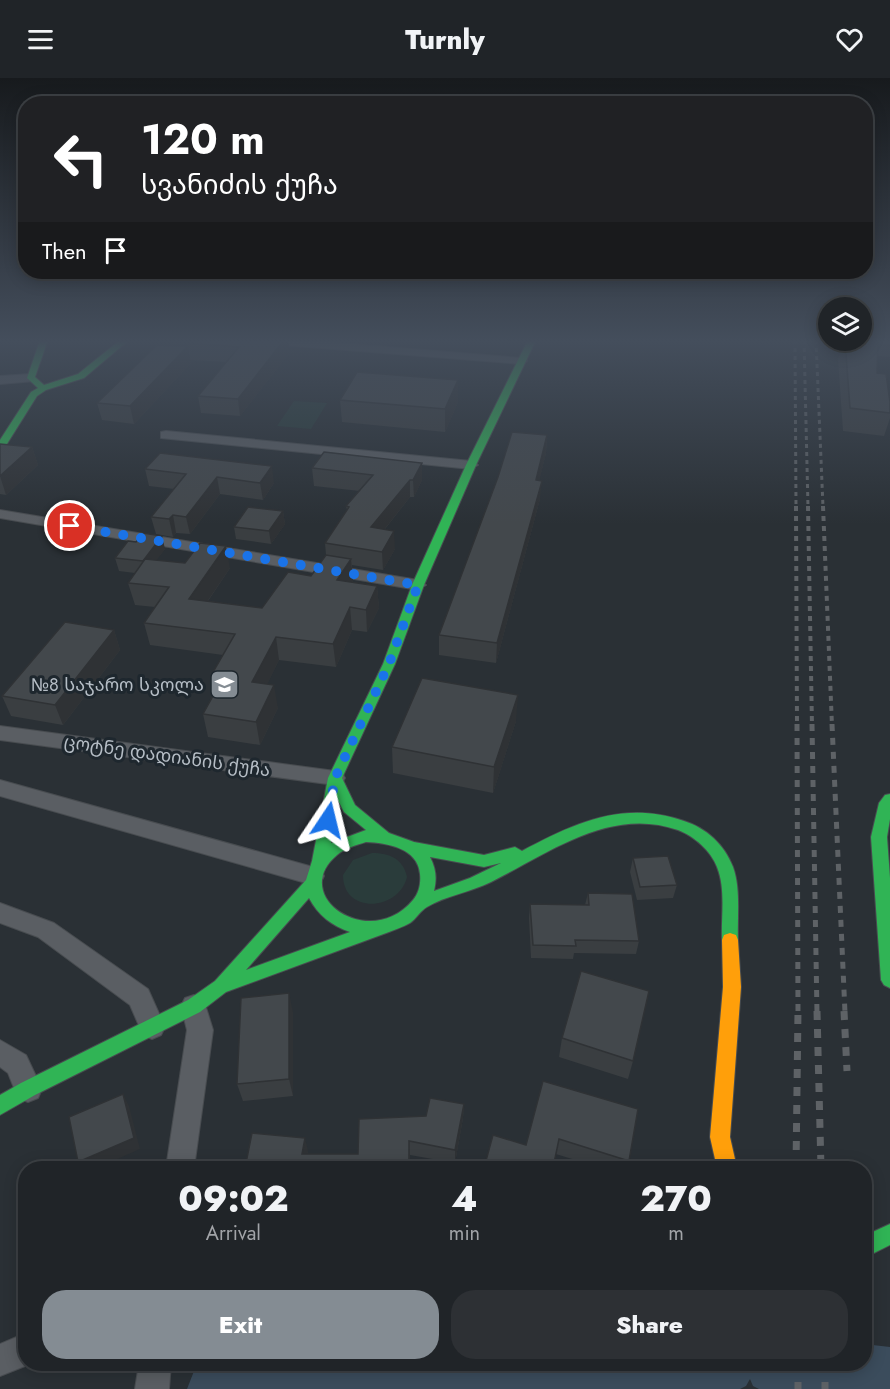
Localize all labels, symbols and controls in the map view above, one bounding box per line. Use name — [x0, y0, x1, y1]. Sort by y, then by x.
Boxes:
text: Turnly — [405, 20, 485, 59]
icon: menu — [24, 23, 57, 56]
icon: heart — [833, 23, 866, 56]
text: 120 m — [141, 109, 265, 170]
icon: left — [42, 120, 120, 198]
text: სვანიძის ქუჩა — [141, 165, 338, 204]
icon: arrive — [99, 234, 132, 267]
text: Then — [42, 235, 87, 267]
map controls — [818, 297, 872, 351]
button: layers — [818, 297, 872, 351]
pin — [44, 500, 95, 551]
icon: arrive — [53, 509, 86, 542]
school or university icon: №8 საჯარო სკოლა — [209, 669, 241, 701]
place label: №8 საჯარო სკოლა — [31, 672, 204, 698]
street label: ცოტნე დადიანის ქუჩა — [62, 729, 272, 783]
position arrow — [296, 788, 360, 852]
text: 09:02 — [178, 1172, 289, 1224]
text: 4 — [451, 1172, 478, 1224]
text: 270 — [640, 1172, 712, 1224]
text: Arrival — [206, 1219, 261, 1248]
text: min — [449, 1219, 480, 1248]
text: m — [668, 1219, 684, 1248]
button: Exit — [42, 1290, 439, 1359]
button: Share — [451, 1290, 848, 1359]

